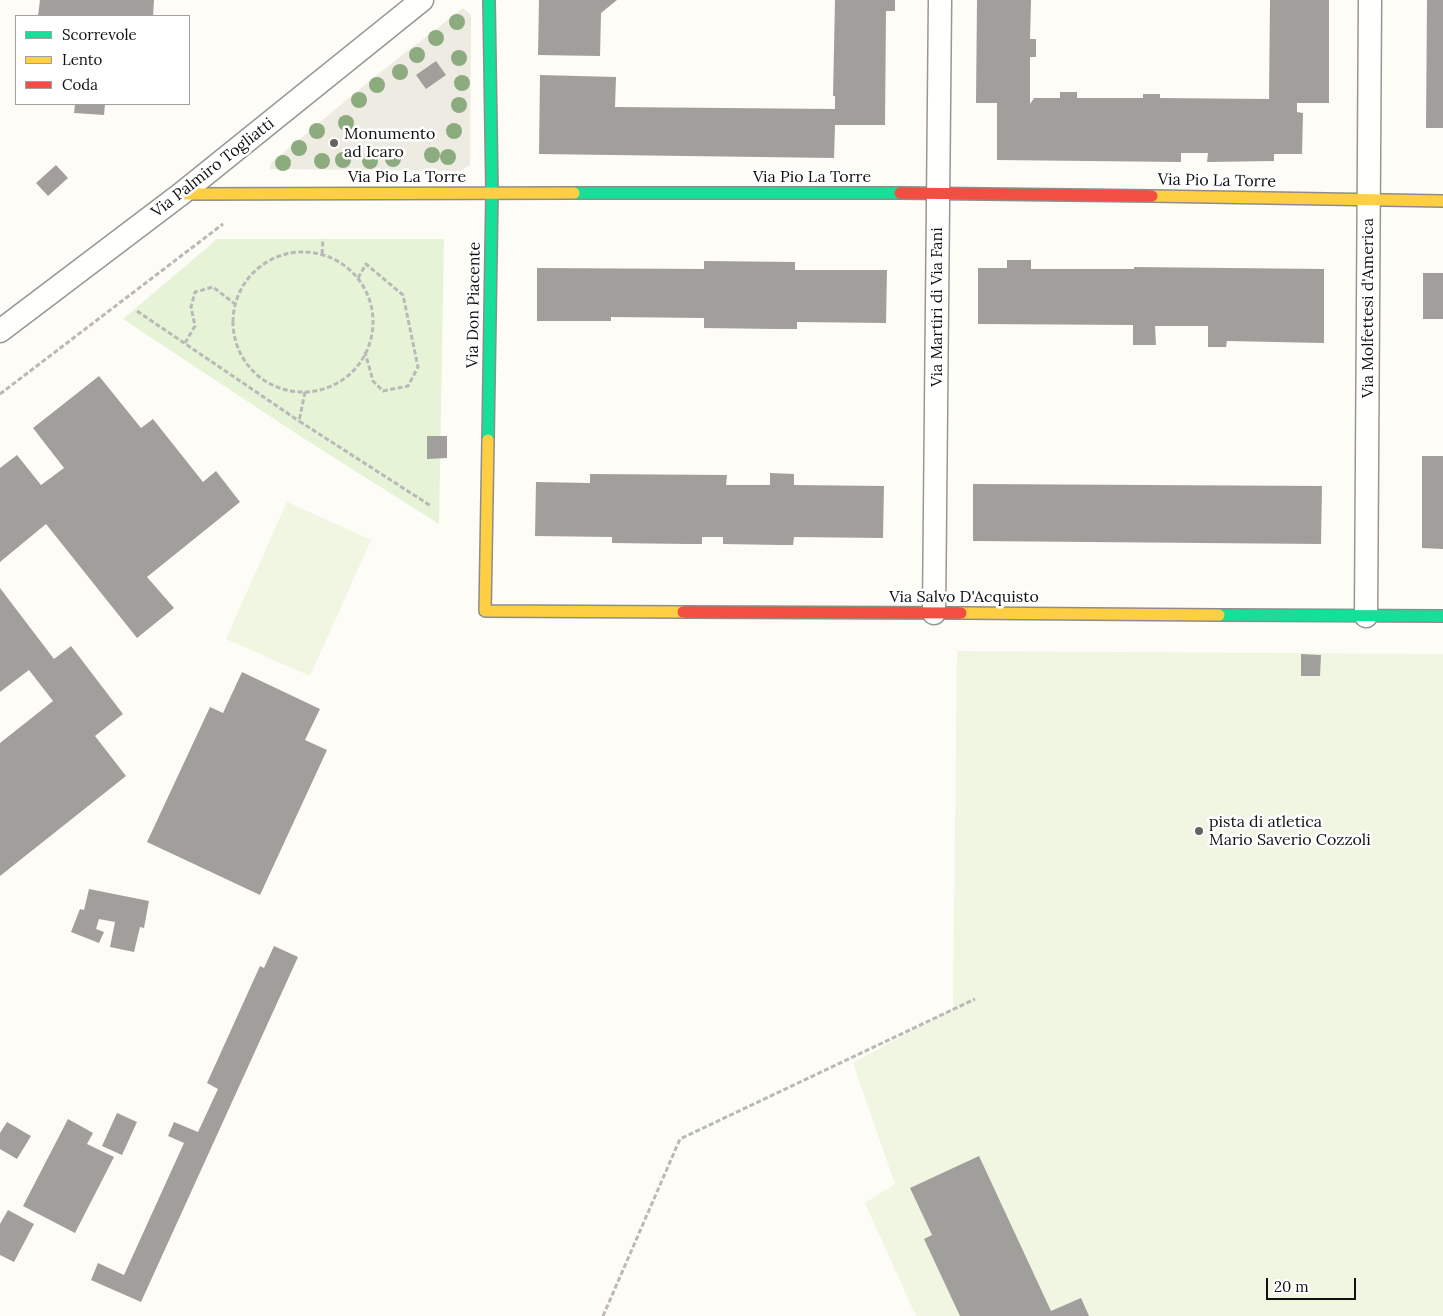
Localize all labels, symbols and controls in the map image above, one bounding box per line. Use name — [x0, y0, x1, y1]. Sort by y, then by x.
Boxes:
legend — [15, 15, 190, 105]
text: Scorrevole — [62, 25, 137, 44]
text: Lento — [62, 50, 102, 69]
text: Coda — [62, 75, 98, 94]
street label: Via Palmiro Togliatti — [148, 114, 278, 222]
place label: Monumento ad Icaro — [344, 124, 435, 162]
marker: Monumento ad Icaro — [328, 137, 340, 149]
street label: Via Pio La Torre — [348, 167, 466, 187]
street label: Via Pio La Torre — [753, 167, 871, 187]
street label: Via Pio La Torre — [1158, 170, 1276, 192]
street label: Via Molfettesi d'America — [1358, 218, 1378, 398]
street label: Via Martiri di Via Fani — [927, 227, 947, 387]
street label: Via Don Piacente — [463, 242, 485, 368]
street label: Via Salvo D'Acquisto — [889, 587, 1039, 607]
place label: pista di atletica Mario Saverio Cozzoli — [1209, 812, 1371, 850]
marker: pista di atletica Mario Saverio Cozzoli — [1193, 825, 1205, 837]
scale bar — [1268, 1268, 1358, 1300]
text: 20 m — [1274, 1277, 1309, 1296]

